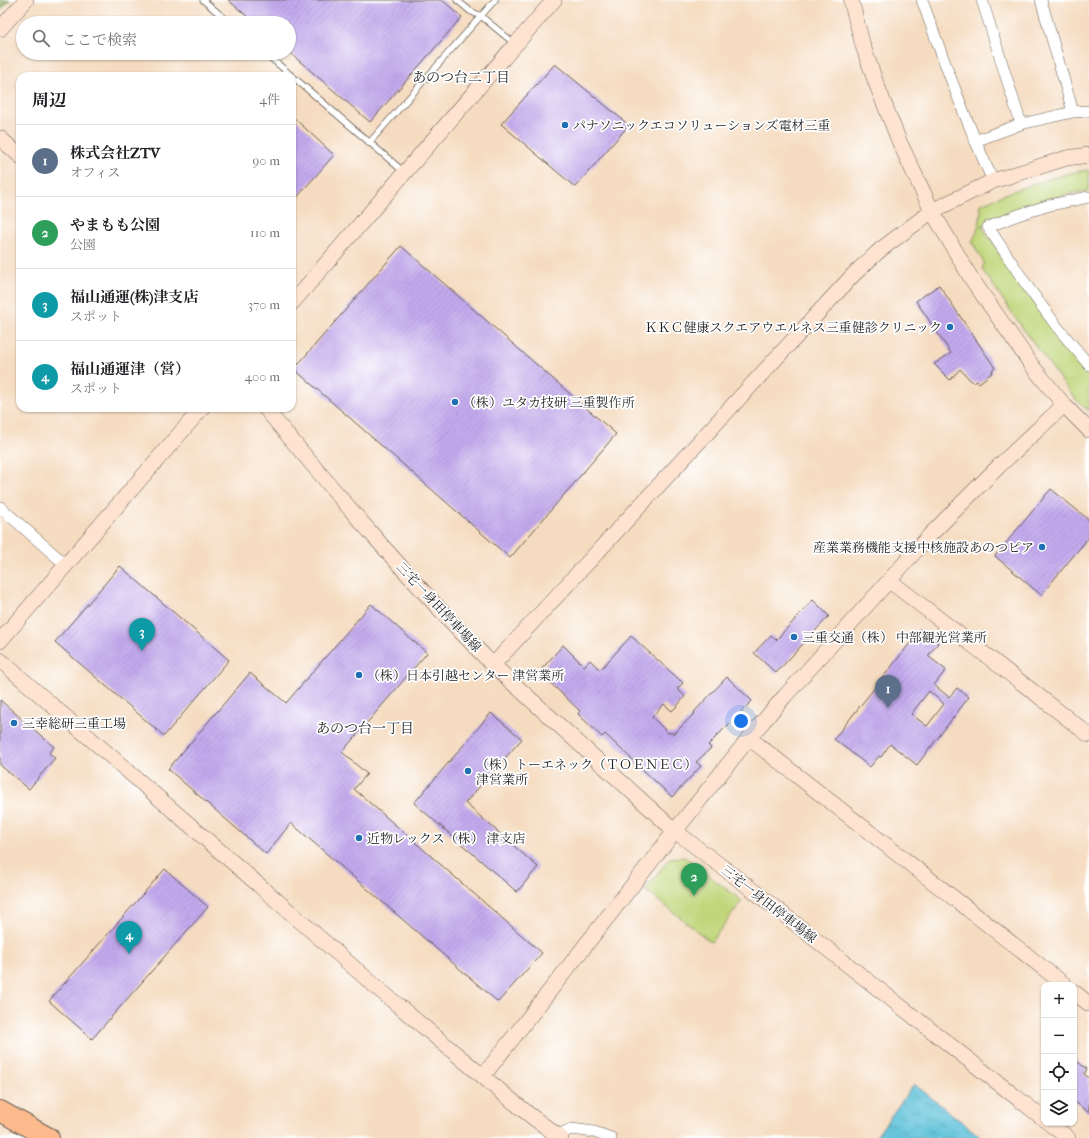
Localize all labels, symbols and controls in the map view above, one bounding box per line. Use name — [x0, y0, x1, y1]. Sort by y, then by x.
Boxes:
search box — [16, 16, 296, 60]
icon: search — [30, 27, 52, 49]
text: ここで検索 — [62, 31, 137, 49]
district label: あのつ台二丁目 — [412, 69, 510, 86]
text: 周辺 — [32, 90, 66, 110]
text: 4件 — [259, 92, 280, 107]
place label: パナソニックエコソリューションズ電材三重 — [573, 118, 831, 133]
marker: パナソニックエコソリューションズ電材三重 — [560, 120, 570, 130]
text: 株式会社ZTV — [70, 144, 160, 162]
text: 1 — [43, 153, 47, 168]
text: 90 m — [252, 153, 280, 168]
text: オフィス — [70, 165, 121, 180]
text: やまもも公園 — [70, 216, 160, 234]
text: 2 — [42, 225, 48, 240]
text: 110 m — [250, 225, 280, 240]
text: 公園 — [70, 237, 96, 252]
text: 福山通運(株)津支店 — [70, 288, 198, 306]
text: 3 — [42, 297, 48, 312]
text: 370 m — [248, 297, 280, 312]
text: スポット — [70, 309, 122, 324]
place label: ＫＫＣ健康スクエアウエルネス三重健診クリニック — [644, 320, 942, 335]
marker: ＫＫＣ健康スクエアウエルネス三重健診クリニック — [945, 322, 955, 332]
text: 福山通運津（営） — [70, 360, 190, 378]
text: 4 — [41, 369, 49, 384]
text: 400 m — [244, 369, 280, 384]
text: スポット — [70, 381, 122, 396]
place label: （株）ユタカ技研 三重製作所 — [463, 395, 635, 410]
marker: （株）ユタカ技研 三重製作所 — [450, 397, 460, 407]
place label: 産業業務機能支援中核施設あのつピア — [813, 540, 1034, 555]
marker: 産業業務機能支援中核施設あのつピア — [1037, 542, 1047, 552]
street label: 三宅一身田停車場線 — [394, 559, 484, 655]
pin: 3 — [129, 618, 155, 651]
place label: 三重交通（株） 中部観光営業所 — [802, 630, 987, 645]
marker: 三重交通（株） 中部観光営業所 — [789, 632, 799, 642]
place label: （株）日本引越センター 津営業所 — [367, 668, 564, 683]
marker: （株）日本引越センター 津営業所 — [354, 670, 364, 680]
pin: 1 — [875, 675, 901, 708]
your location — [731, 711, 751, 731]
place label: 三幸総研三重工場 — [22, 716, 126, 731]
marker: 三幸総研三重工場 — [9, 718, 19, 728]
district label: あのつ台一丁目 — [316, 720, 414, 737]
place label: （株）トーエネック（ＴＯＥＮＥＣ） 津営業所 — [476, 757, 697, 787]
marker: （株）トーエネック（ＴＯＥＮＥＣ） 津営業所 — [463, 766, 473, 776]
place label: 近物レックス（株） 津支店 — [367, 831, 526, 846]
marker: 近物レックス（株） 津支店 — [354, 833, 364, 843]
street label: 三宅一身田停車場線 — [718, 862, 820, 946]
pin: 2 — [681, 863, 707, 896]
pin: 4 — [116, 921, 142, 954]
map controls — [1041, 982, 1077, 1126]
button: + — [1041, 982, 1077, 1018]
button: − — [1041, 1018, 1077, 1054]
button: locate — [1041, 1054, 1077, 1090]
button: layers — [1041, 1090, 1077, 1126]

